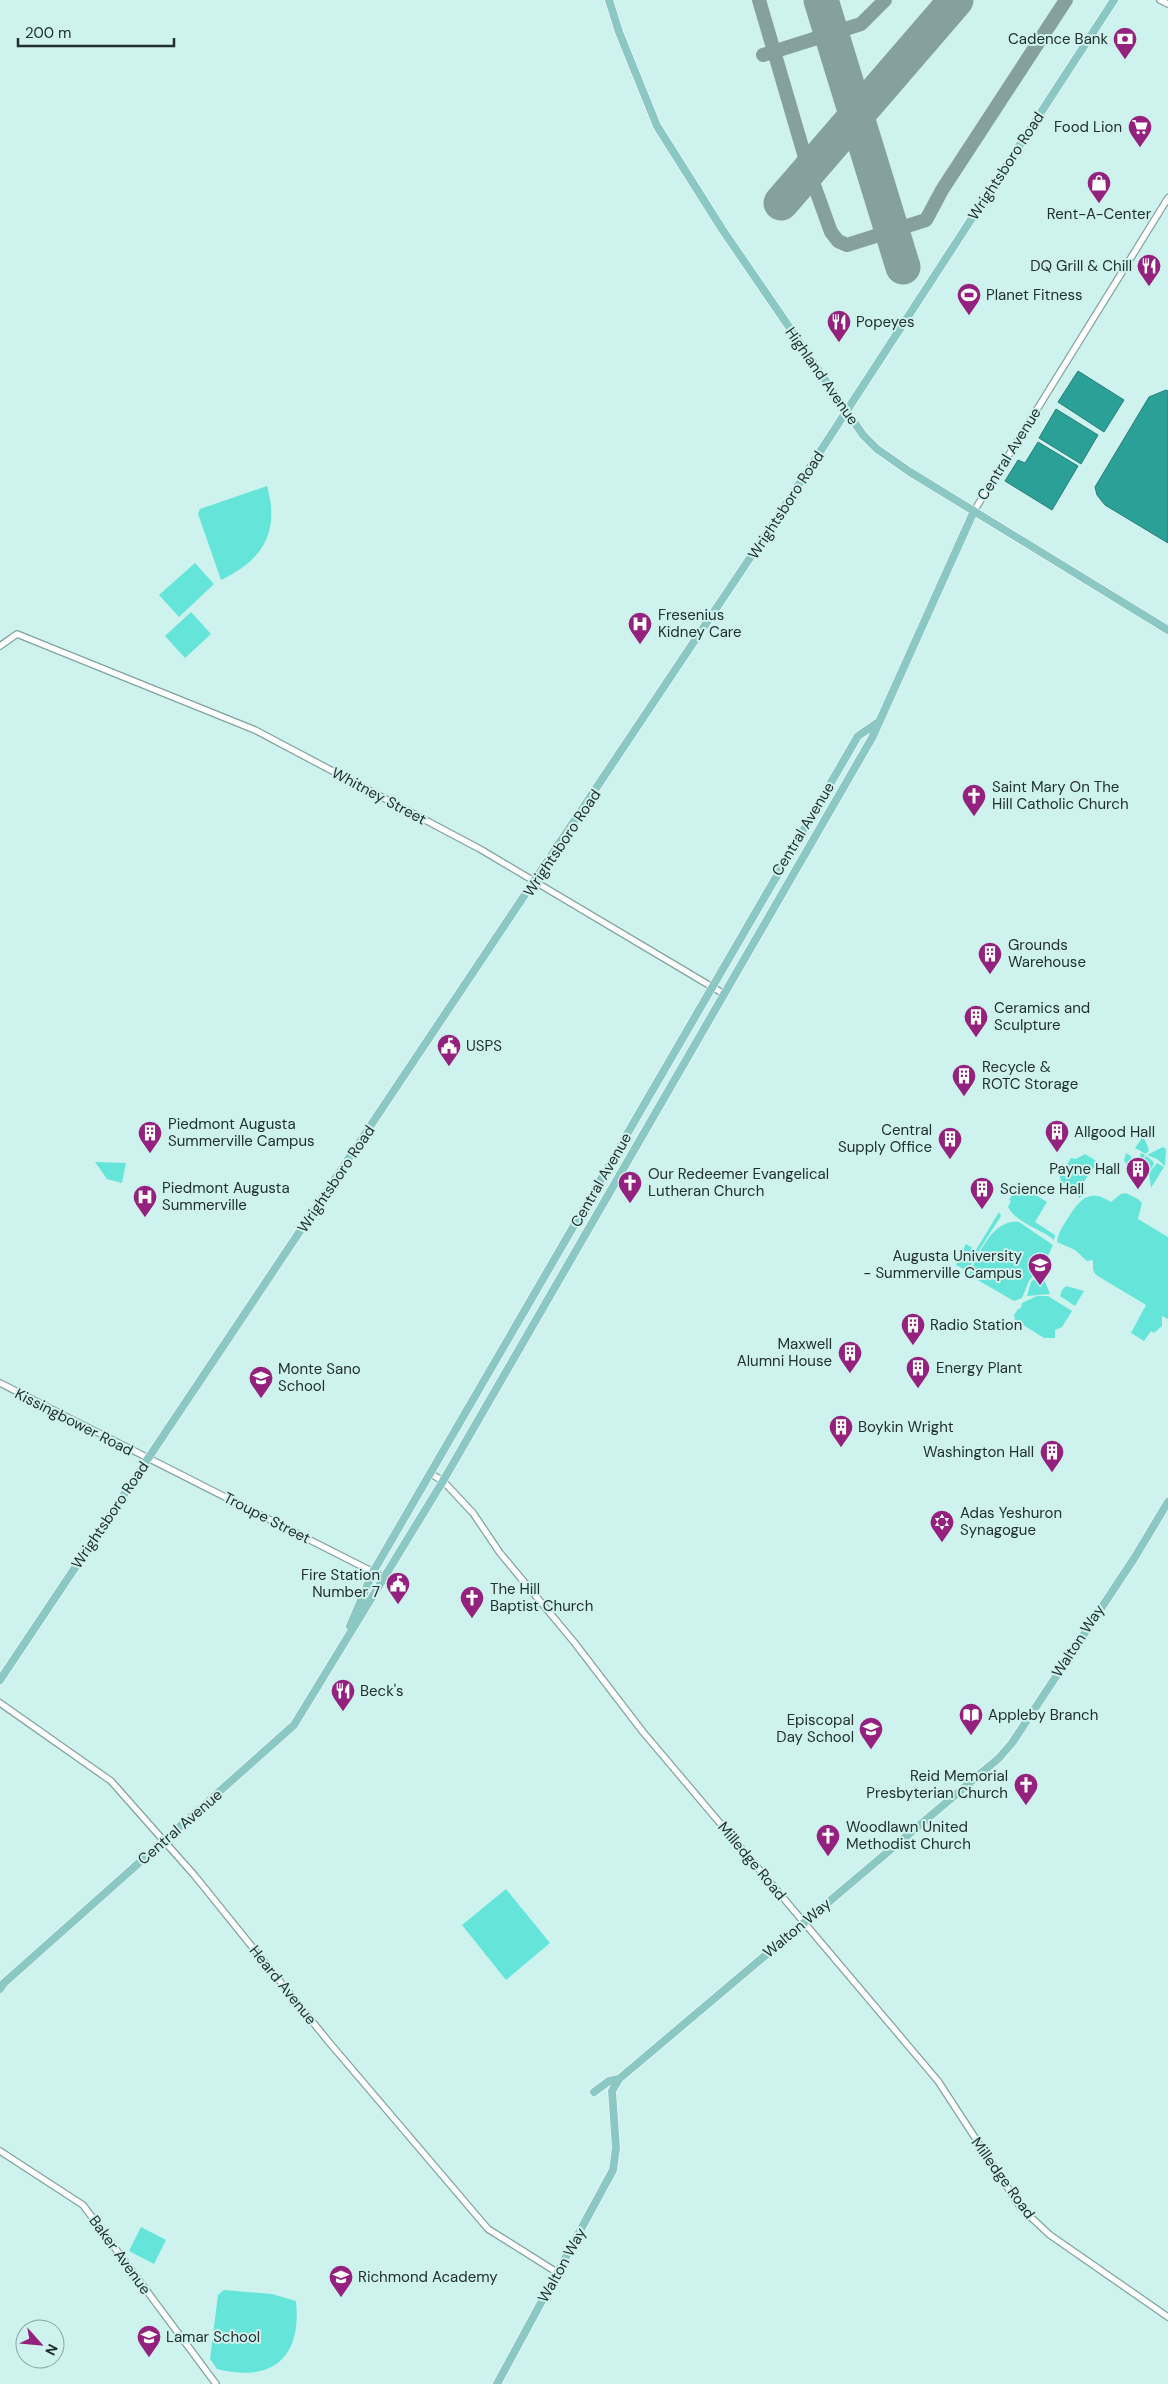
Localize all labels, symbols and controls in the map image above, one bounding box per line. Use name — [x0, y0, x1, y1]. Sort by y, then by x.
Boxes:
scale bar — [18, 15, 174, 47]
text: 200 m — [25, 23, 71, 43]
bank icon: Cadence Bank — [1112, 26, 1138, 60]
place label: Cadence Bank — [1008, 29, 1108, 49]
street label: Wrightsboro Road — [964, 108, 1048, 224]
supermarket icon: Food Lion — [1127, 114, 1153, 148]
place label: Food Lion — [1054, 117, 1122, 137]
shop icon: Rent-A-Center — [1086, 170, 1112, 204]
place label: Rent-A-Center — [1047, 204, 1152, 224]
restaurant icon: DQ Grill & Chill — [1136, 253, 1162, 287]
place label: DQ Grill & Chill — [1030, 256, 1132, 276]
sports icon: Planet Fitness — [956, 282, 982, 316]
place label: Planet Fitness — [986, 285, 1083, 305]
restaurant icon: Popeyes — [826, 309, 852, 343]
place label: Popeyes — [856, 312, 914, 332]
street label: Highland Avenue — [781, 323, 863, 429]
street label: Central Avenue — [972, 404, 1046, 504]
street label: Wrightsboro Road — [744, 447, 828, 563]
place label: Fresenius Kidney Care — [658, 605, 742, 642]
hospital icon: Fresenius Kidney Care — [627, 611, 653, 645]
street label: Whitney Street — [328, 763, 430, 829]
place label: Saint Mary On The Hill Catholic Church — [992, 777, 1129, 814]
street label: Central Avenue — [767, 779, 839, 879]
church icon: Saint Mary On The Hill Catholic Church — [961, 783, 987, 817]
street label: Wrightsboro Road — [519, 786, 605, 900]
place label: Grounds Warehouse — [1008, 935, 1086, 972]
building icon: Grounds Warehouse — [977, 941, 1003, 975]
place label: Ceramics and Sculpture — [994, 998, 1090, 1035]
building icon: Ceramics and Sculpture — [963, 1004, 989, 1038]
public building icon: USPS — [436, 1033, 462, 1067]
place label: USPS — [466, 1036, 502, 1056]
place label: Recycle & ROTC Storage — [982, 1057, 1078, 1094]
building icon: Recycle & ROTC Storage — [951, 1063, 977, 1097]
place label: Piedmont Augusta Summerville Campus — [168, 1114, 315, 1151]
building icon: Allgood Hall — [1044, 1119, 1070, 1153]
building icon: Piedmont Augusta Summerville Campus — [137, 1120, 163, 1154]
place label: Central Supply Office — [838, 1120, 932, 1157]
street label: Wrightsboro Road — [293, 1122, 379, 1236]
place label: Allgood Hall — [1074, 1122, 1155, 1142]
building icon: Central Supply Office — [937, 1126, 963, 1160]
street label: Central Avenue — [566, 1129, 636, 1231]
building icon: Payne Hall — [1125, 1156, 1151, 1190]
place label: Payne Hall — [1049, 1159, 1120, 1179]
place label: Our Redeemer Evangelical Lutheran Church — [648, 1164, 829, 1201]
church icon: Our Redeemer Evangelical Lutheran Church — [617, 1170, 643, 1204]
building icon: Science Hall — [969, 1176, 995, 1210]
place label: Piedmont Augusta Summerville — [162, 1178, 290, 1215]
place label: Science Hall — [1000, 1179, 1084, 1199]
hospital icon: Piedmont Augusta Summerville — [132, 1184, 158, 1218]
place label: Augusta University - Summerville Campus — [863, 1246, 1023, 1283]
school or university icon: Augusta University - Summerville Campus — [1027, 1252, 1053, 1286]
building icon: Radio Station — [900, 1312, 926, 1346]
place label: Radio Station — [930, 1315, 1022, 1335]
place label: Maxwell Alumni House — [737, 1334, 832, 1371]
building icon: Maxwell Alumni House — [837, 1340, 863, 1374]
building icon: Energy Plant — [905, 1355, 931, 1389]
place label: Energy Plant — [936, 1358, 1022, 1378]
place label: Monte Sano School — [278, 1359, 361, 1396]
school or university icon: Monte Sano School — [248, 1365, 274, 1399]
street label: Kissingbower Road — [11, 1384, 137, 1460]
building icon: Boykin Wright — [828, 1414, 854, 1448]
place label: Boykin Wright — [858, 1417, 954, 1437]
building icon: Washington Hall — [1039, 1439, 1065, 1473]
place label: Washington Hall — [923, 1442, 1034, 1462]
street label: Wrightsboro Road — [67, 1458, 153, 1572]
street label: Troupe Street — [220, 1488, 314, 1548]
place label: Adas Yeshuron Synagogue — [960, 1503, 1062, 1540]
synagogue icon: Adas Yeshuron Synagogue — [929, 1509, 955, 1543]
place label: Fire Station Number 7 — [301, 1565, 380, 1602]
public building icon: Fire Station Number 7 — [385, 1571, 411, 1605]
place label: The Hill Baptist Church — [490, 1579, 593, 1616]
church icon: The Hill Baptist Church — [459, 1585, 485, 1619]
street label: Walton Way — [1047, 1600, 1109, 1681]
restaurant icon: Beck's — [330, 1678, 356, 1712]
place label: Beck's — [360, 1681, 404, 1701]
library icon: Appleby Branch — [958, 1702, 984, 1736]
place label: Appleby Branch — [988, 1705, 1098, 1725]
place label: Episcopal Day School — [776, 1710, 854, 1747]
school or university icon: Episcopal Day School — [858, 1716, 884, 1750]
place label: Reid Memorial Presbyterian Church — [866, 1766, 1008, 1803]
church icon: Reid Memorial Presbyterian Church — [1013, 1772, 1039, 1806]
street label: Central Avenue — [134, 1785, 226, 1869]
place label: Woodlawn United Methodist Church — [846, 1817, 971, 1854]
street label: Milledge Road — [713, 1818, 791, 1904]
church icon: Woodlawn United Methodist Church — [815, 1823, 841, 1857]
street label: Walton Way — [759, 1893, 836, 1962]
street label: Heard Avenue — [245, 1941, 321, 2029]
street label: Milledge Road — [967, 2133, 1039, 2223]
street label: Baker Avenue — [84, 2211, 156, 2299]
street label: Walton Way — [533, 2223, 591, 2306]
school or university icon: Richmond Academy — [328, 2264, 354, 2298]
place label: Richmond Academy — [358, 2267, 498, 2287]
north arrow — [15, 2319, 65, 2369]
school or university icon: Lamar School — [136, 2324, 162, 2358]
place label: Lamar School — [166, 2327, 260, 2347]
text: N — [41, 2341, 62, 2359]

